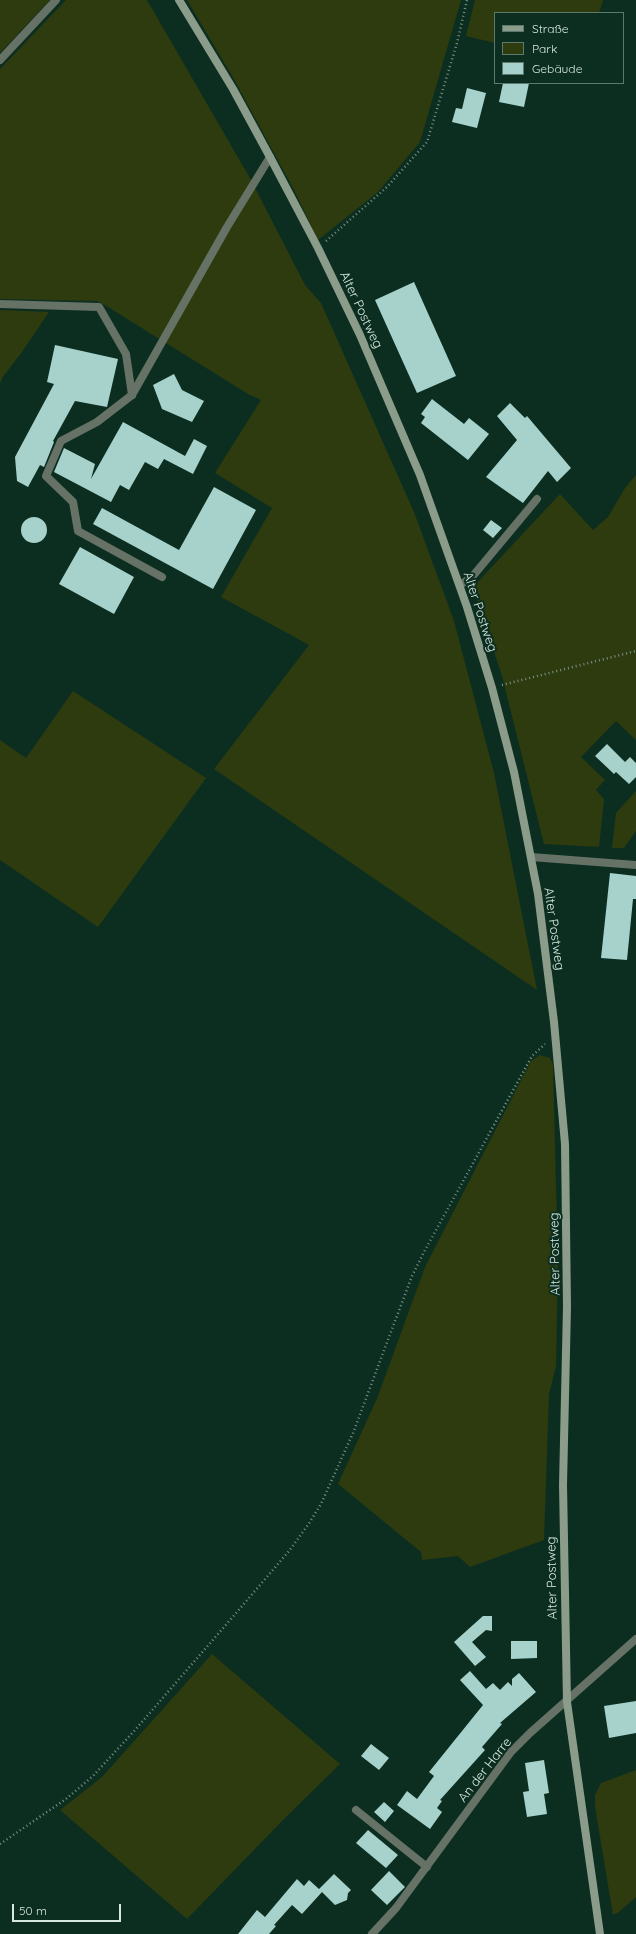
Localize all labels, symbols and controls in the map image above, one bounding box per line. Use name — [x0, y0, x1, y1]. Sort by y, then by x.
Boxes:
legend — [494, 12, 624, 84]
text: Straße — [532, 21, 569, 36]
text: Park — [532, 41, 557, 56]
text: Gebäude — [532, 61, 582, 76]
street label: Alter Postweg — [336, 269, 386, 351]
street label: Alter Postweg — [460, 570, 500, 654]
street label: Alter Postweg — [540, 887, 568, 971]
street label: Alter Postweg — [546, 1212, 564, 1296]
street label: Alter Postweg — [543, 1536, 561, 1620]
street label: An der Harre — [455, 1735, 515, 1805]
scale bar — [14, 1896, 123, 1922]
text: 50 m — [19, 1903, 47, 1918]

